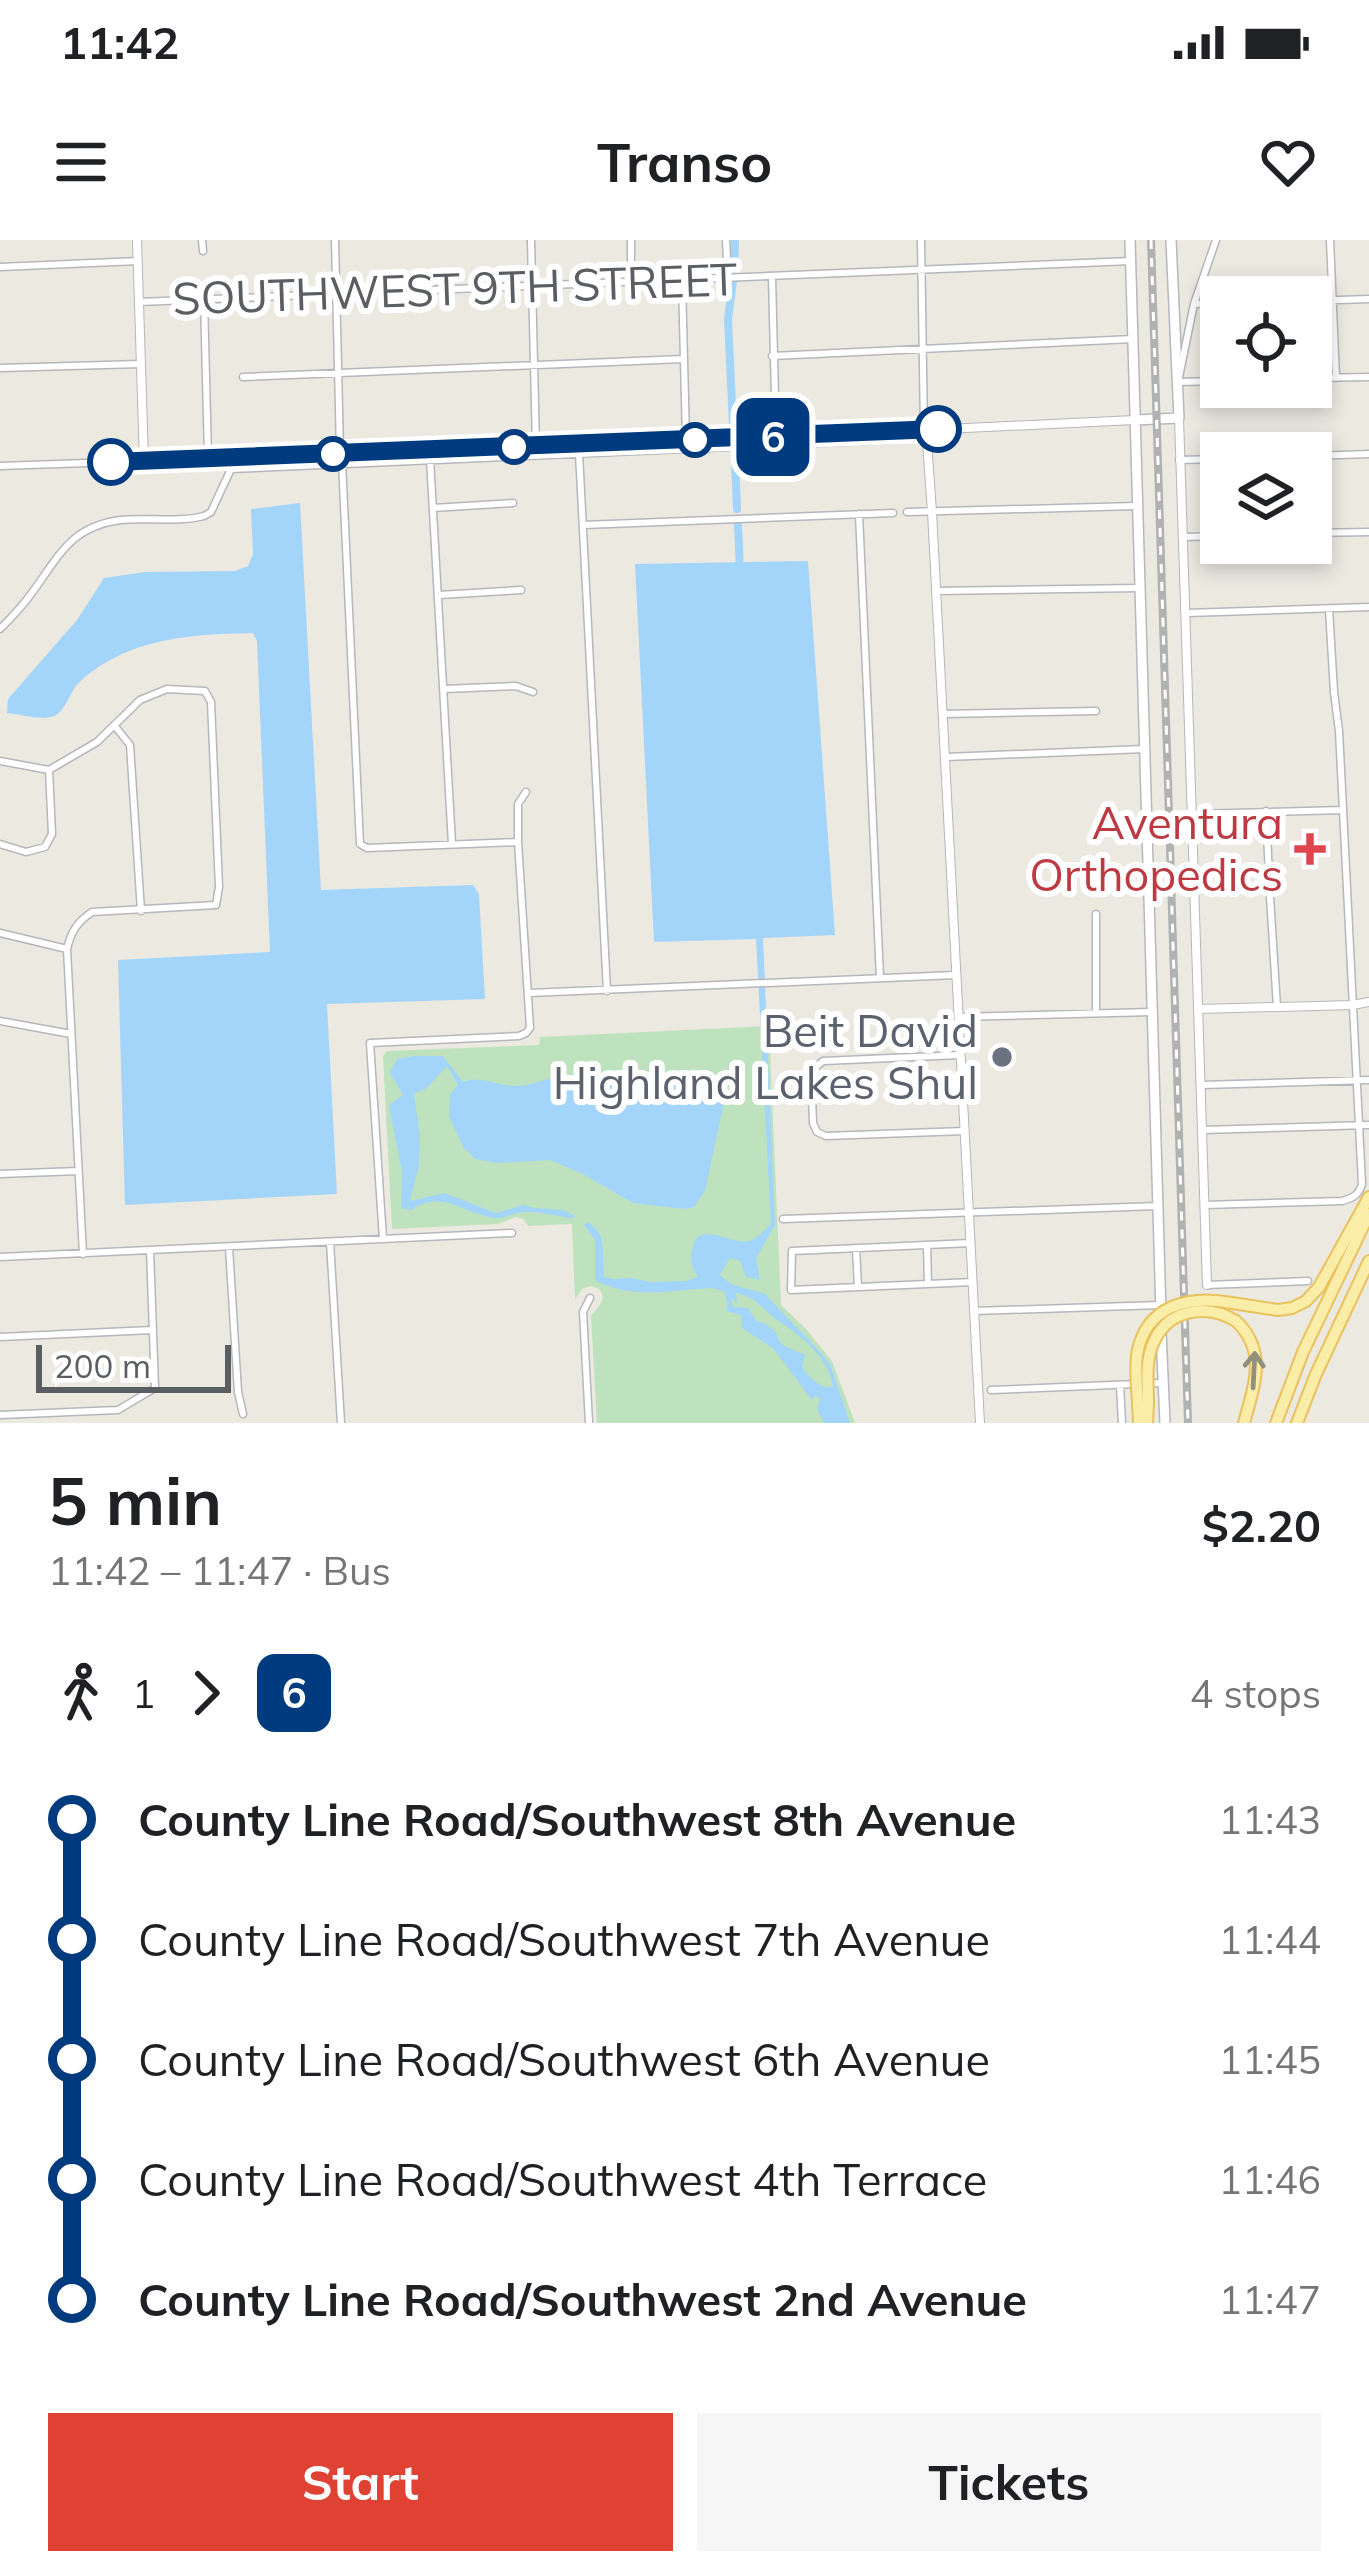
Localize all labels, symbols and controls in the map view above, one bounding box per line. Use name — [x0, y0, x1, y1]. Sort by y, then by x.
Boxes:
text: 11:42 — [60, 14, 179, 70]
text: Transo — [597, 128, 772, 196]
icon: menu — [48, 129, 114, 195]
icon: heart — [1255, 129, 1321, 195]
street label: SOUTHWEST 9TH STREET — [172, 250, 738, 326]
map controls — [1200, 276, 1332, 564]
button: locate — [1200, 276, 1332, 408]
line badge: 6 — [734, 398, 812, 476]
unlabelled marker — [916, 407, 960, 451]
text: 6 — [760, 410, 786, 463]
unlabelled marker — [679, 424, 711, 456]
unlabelled marker — [498, 431, 530, 463]
button: layers — [1200, 432, 1332, 564]
unlabelled marker — [317, 438, 349, 470]
unlabelled marker — [89, 440, 133, 484]
place label: Aventura Orthopedics — [1029, 794, 1283, 902]
marker: Aventura Orthopedics — [1294, 833, 1326, 865]
place label: Beit David Highland Lakes Shul — [553, 1002, 978, 1110]
marker: Beit David Highland Lakes Shul — [989, 1044, 1015, 1070]
scale bar — [36, 1339, 231, 1392]
text: 200 m — [54, 1345, 151, 1386]
one-way arrow — [1243, 1351, 1266, 1390]
text: 5 min — [48, 1459, 222, 1542]
text: $2.20 — [1202, 1497, 1321, 1553]
text: 11:42 – 11:47 · Bus — [48, 1546, 391, 1595]
icon: walk — [48, 1660, 114, 1726]
icon: forward — [173, 1660, 239, 1726]
text: 6 — [281, 1666, 307, 1719]
text: 1 — [132, 1669, 155, 1718]
text: 4 stops — [1190, 1669, 1321, 1718]
text: County Line Road/Southwest 8th Avenue — [138, 1791, 1016, 1847]
text: 11:43 — [1219, 1795, 1321, 1844]
text: County Line Road/Southwest 7th Avenue — [138, 1911, 990, 1967]
text: 11:44 — [1219, 1915, 1321, 1964]
text: County Line Road/Southwest 6th Avenue — [138, 2031, 990, 2087]
text: 11:45 — [1219, 2035, 1321, 2084]
text: County Line Road/Southwest 4th Terrace — [138, 2151, 987, 2207]
text: 11:46 — [1219, 2155, 1321, 2204]
text: County Line Road/Southwest 2nd Avenue — [138, 2271, 1027, 2327]
text: 11:47 — [1219, 2275, 1321, 2324]
button: Start — [48, 2413, 673, 2551]
button: Tickets — [697, 2413, 1321, 2551]

